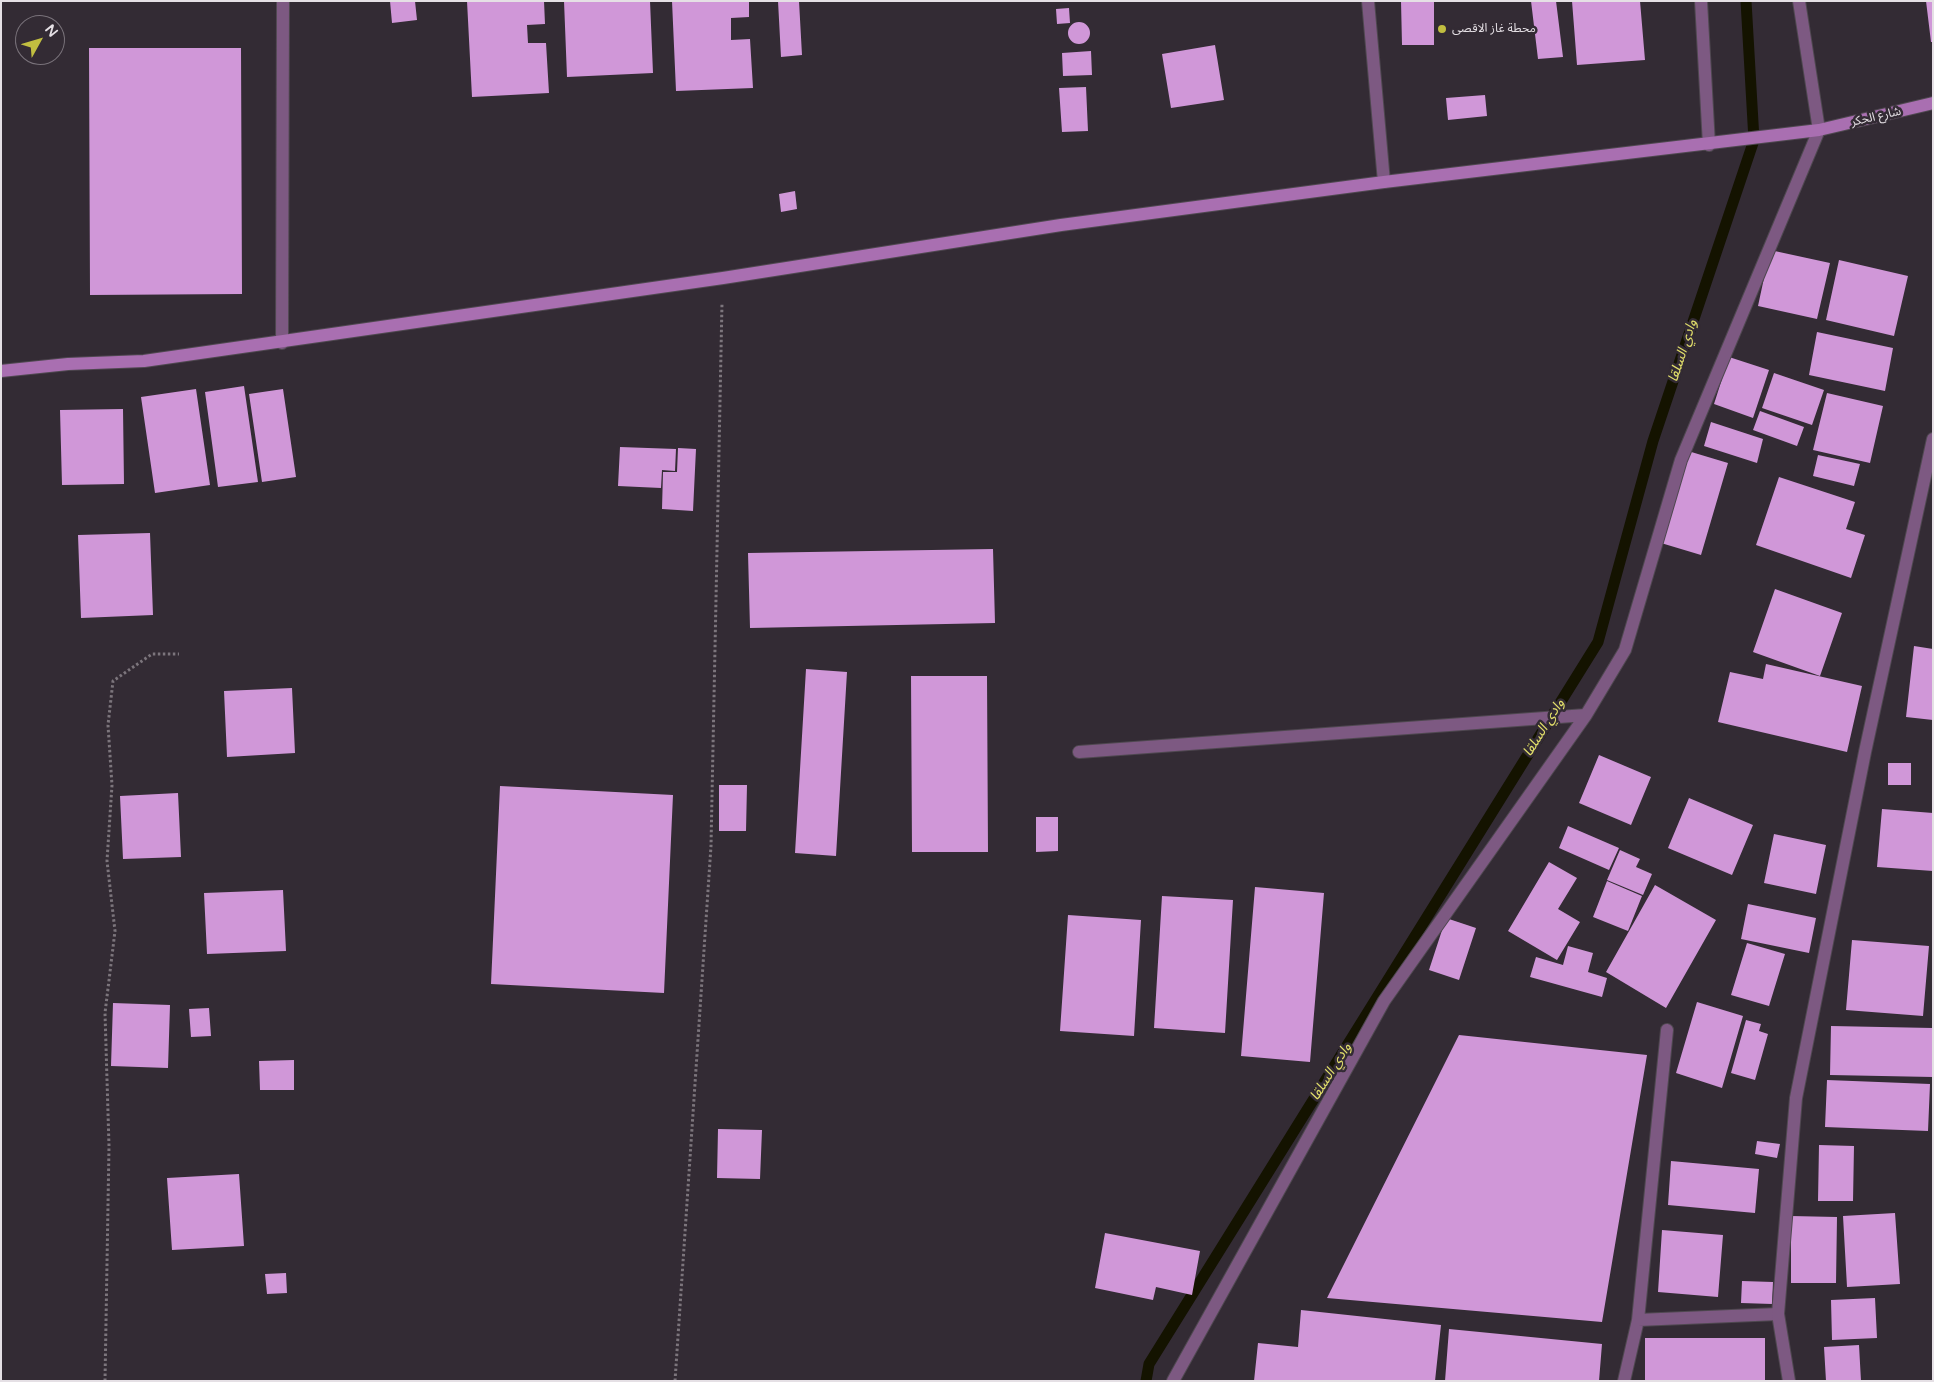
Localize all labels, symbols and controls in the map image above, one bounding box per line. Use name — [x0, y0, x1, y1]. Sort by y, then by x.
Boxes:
north arrow — [15, 15, 65, 65]
text: N — [41, 21, 61, 41]
place label: محطة غاز الاقصى — [1452, 22, 1536, 36]
marker: محطة غاز الاقصى — [1436, 23, 1448, 35]
street label: شارع الحكر — [1850, 104, 1902, 130]
water label: وادي السلقا — [1665, 318, 1701, 384]
water label: وادي السلقا — [1520, 696, 1568, 760]
water label: وادي السلقا — [1307, 1040, 1355, 1104]

